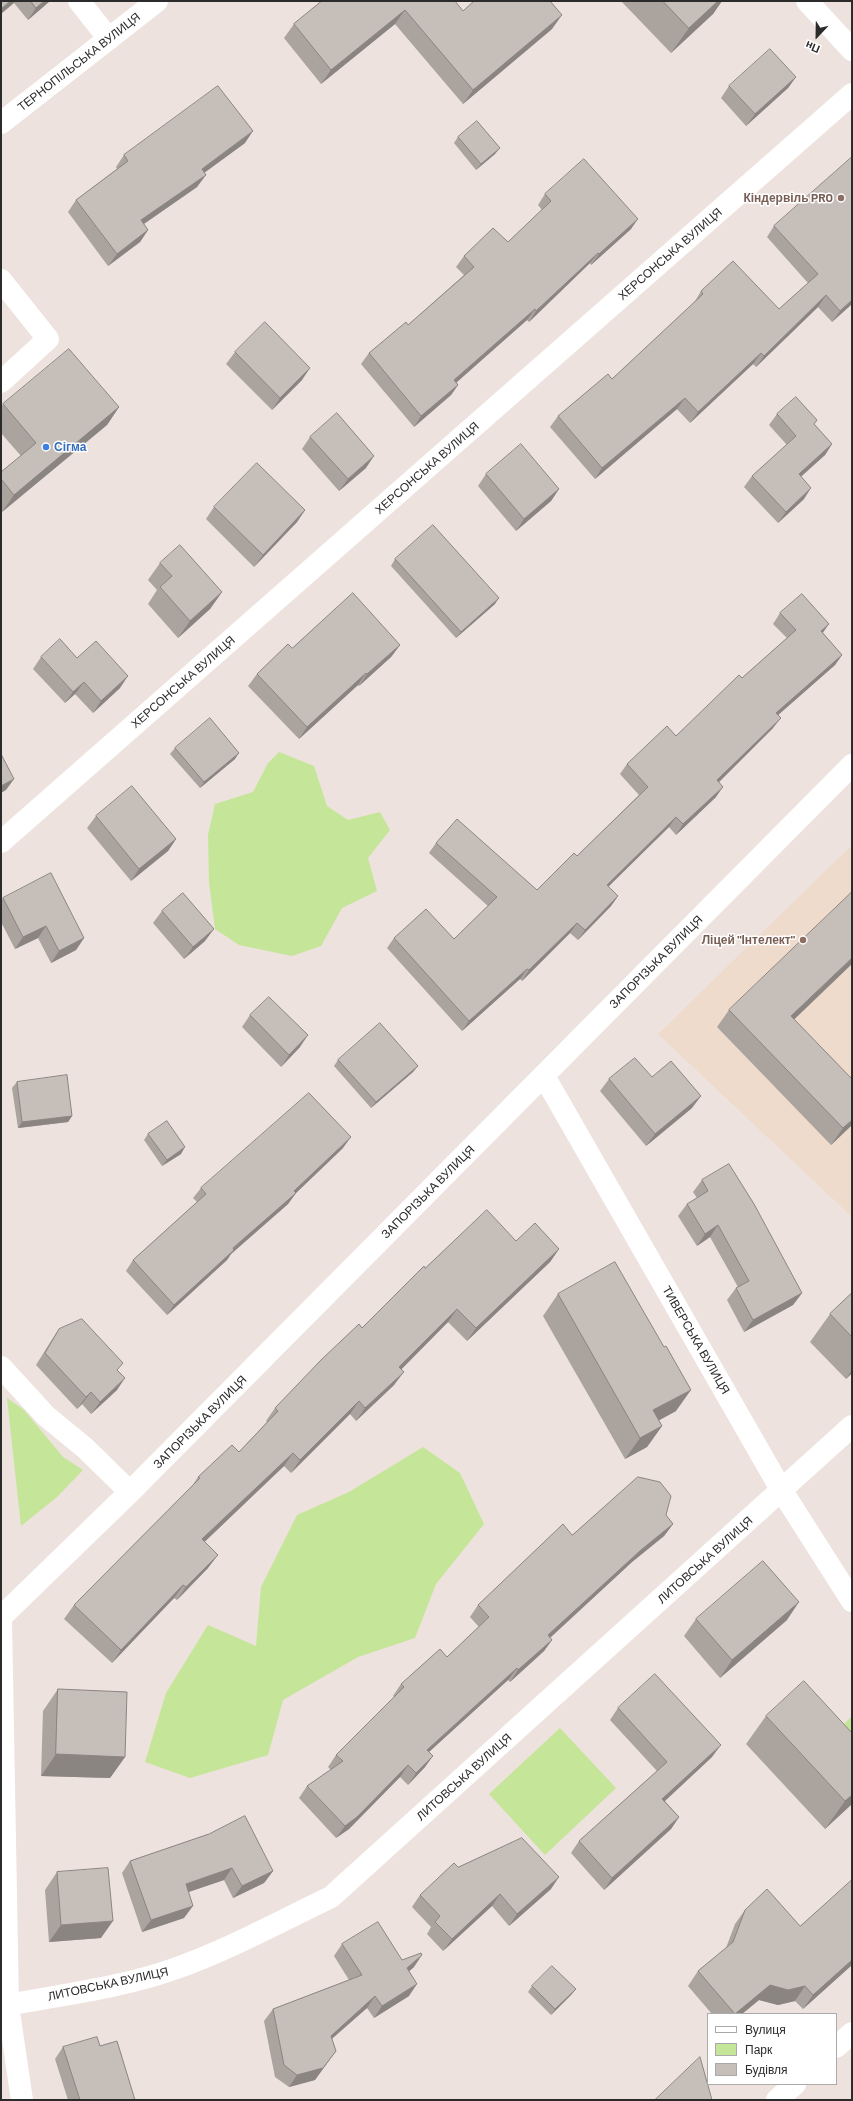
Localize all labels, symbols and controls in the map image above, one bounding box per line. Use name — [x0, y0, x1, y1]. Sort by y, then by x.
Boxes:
street label: ТЕРНОПІЛЬСЬКА ВУЛИЦЯ — [15, 10, 143, 114]
north arrow — [797, 16, 837, 56]
text: Пн — [803, 39, 822, 56]
place label: Кіндервіль PRO — [743, 191, 833, 205]
marker: Кіндервіль PRO — [836, 193, 846, 203]
street label: ХЕРСОНСЬКА ВУЛИЦЯ — [615, 205, 725, 303]
street label: ХЕРСОНСЬКА ВУЛИЦЯ — [372, 419, 482, 517]
place label: Сігма — [54, 440, 86, 454]
marker: Сігма — [41, 442, 51, 452]
street label: ХЕРСОНСЬКА ВУЛИЦЯ — [128, 633, 238, 731]
street label: ЗАПОРІЗЬКА ВУЛИЦЯ — [606, 912, 706, 1012]
place label: Ліцей "Інтелект" — [702, 933, 795, 947]
marker: Ліцей "Інтелект" — [798, 935, 808, 945]
street label: ЗАПОРІЗЬКА ВУЛИЦЯ — [378, 1142, 478, 1242]
street label: ТИВЕРСЬКА ВУЛИЦЯ — [659, 1283, 733, 1397]
street label: ЗАПОРІЗЬКА ВУЛИЦЯ — [150, 1372, 250, 1472]
street label: ЛИТОВСЬКА ВУЛИЦЯ — [654, 1513, 756, 1607]
street label: ЛИТОВСЬКА ВУЛИЦЯ — [413, 1730, 515, 1824]
street label: ЛИТОВСЬКА ВУЛИЦЯ — [46, 1964, 170, 2004]
legend — [707, 2013, 837, 2085]
text: Вулиця — [745, 2022, 786, 2036]
text: Парк — [745, 2042, 772, 2056]
text: Будівля — [745, 2062, 787, 2076]

